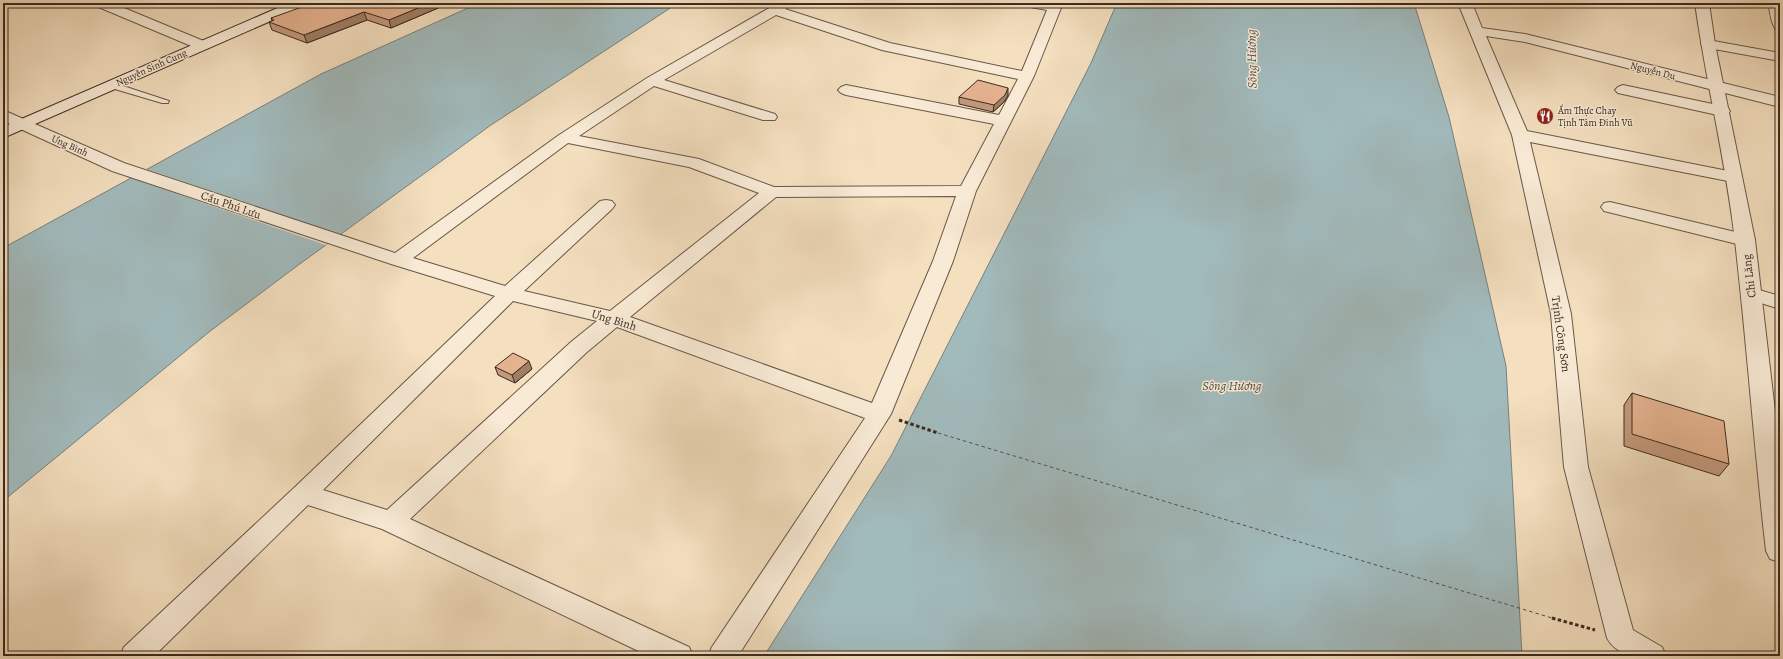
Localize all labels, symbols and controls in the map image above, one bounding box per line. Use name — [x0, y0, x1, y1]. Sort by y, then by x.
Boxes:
water label: Sông Hương — [1242, 29, 1261, 89]
street label: Nguyễn Sinh Cung — [114, 46, 189, 89]
street label: Nguyễn Du — [1629, 59, 1677, 83]
place label: Ẩm Thực Chay Tịnh Tâm Đinh Vũ — [1557, 104, 1633, 129]
restaurant icon: Ẩm Thực Chay Tịnh Tâm Đinh Vũ — [1535, 106, 1555, 126]
street label: Ưng Bình — [49, 132, 91, 160]
street label: Cầu Phú Lưu — [199, 187, 264, 223]
street label: Chi Lăng — [1738, 253, 1760, 299]
street label: Trịnh Công Sơn — [1548, 295, 1574, 373]
street label: Ưng Bình — [589, 306, 639, 335]
water label: Sông Hương — [1202, 377, 1262, 394]

